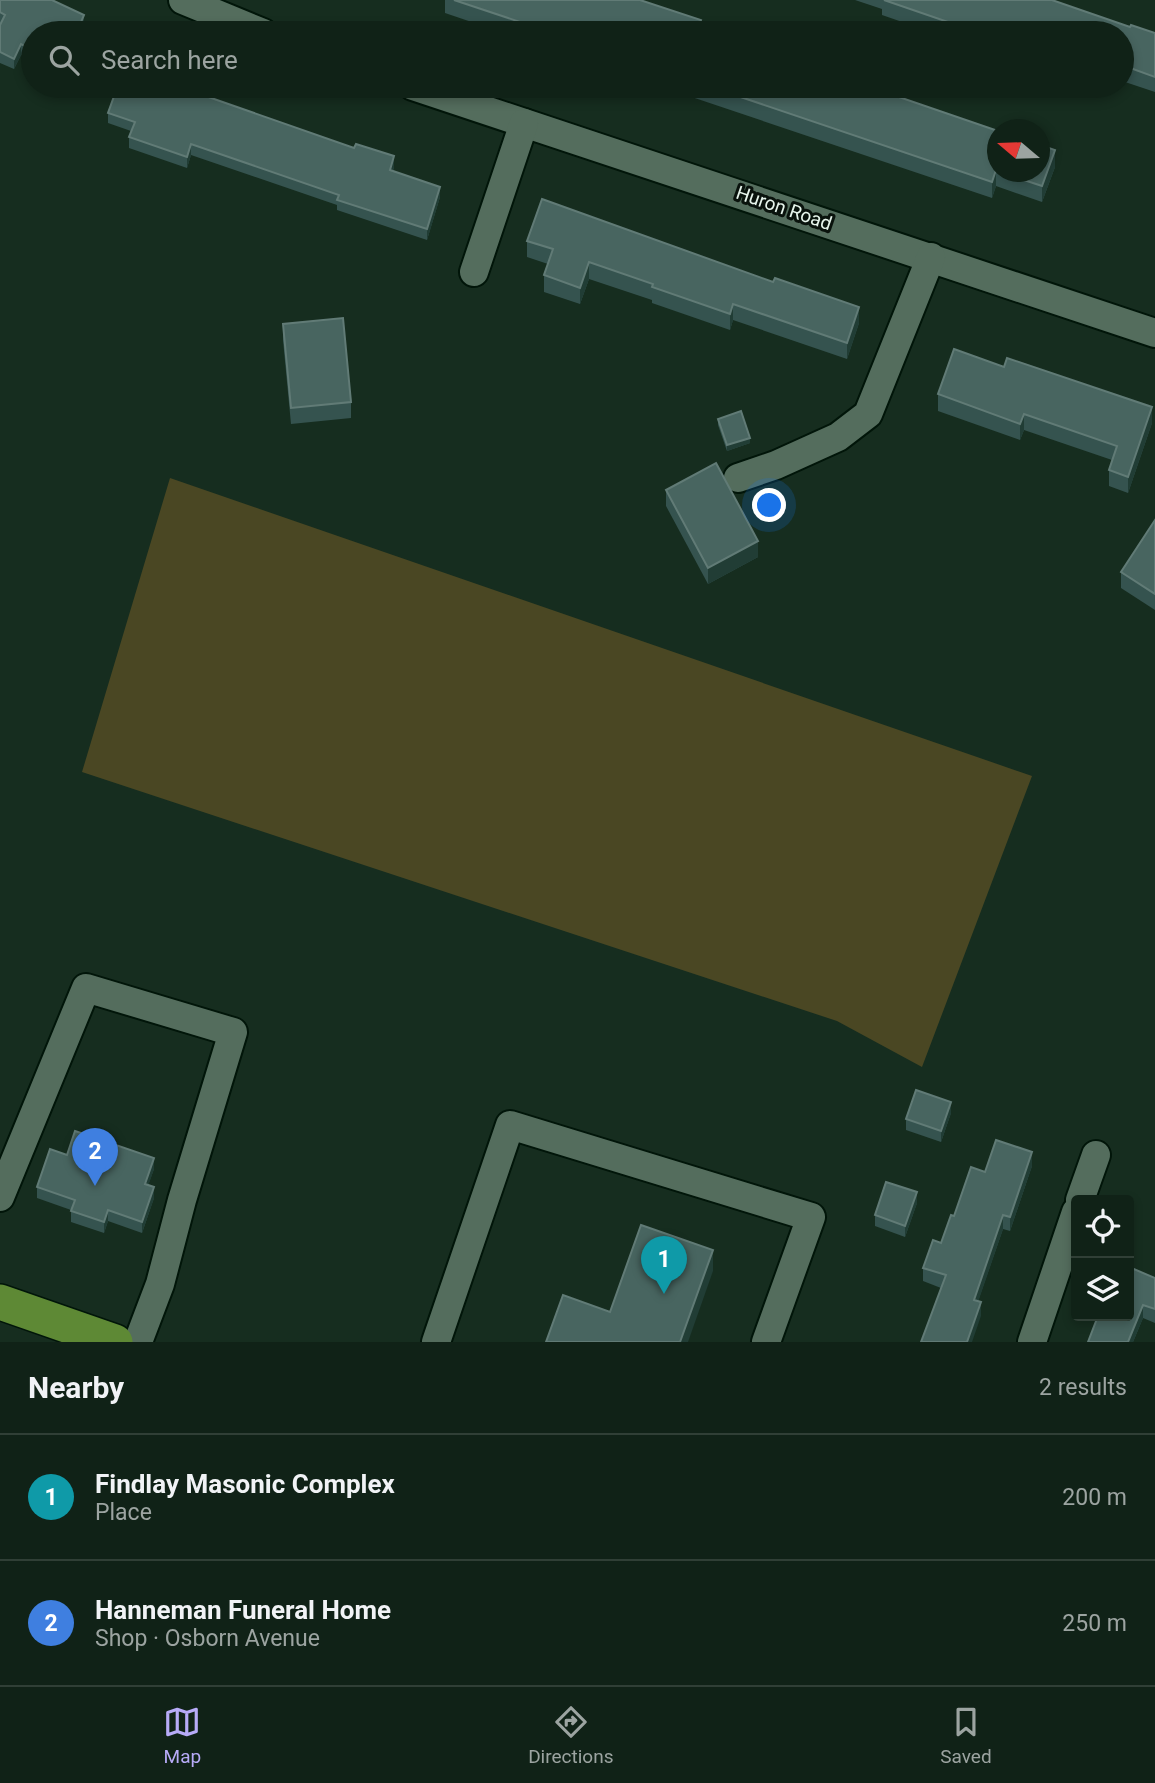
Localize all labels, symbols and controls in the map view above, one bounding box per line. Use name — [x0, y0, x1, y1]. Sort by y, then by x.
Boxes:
search box — [21, 21, 1134, 98]
icon: search — [45, 41, 83, 79]
text: Search here — [101, 45, 238, 75]
north arrow — [987, 119, 1050, 182]
street label: Huron Road — [733, 181, 835, 235]
your location — [752, 488, 786, 522]
pin: 2 — [72, 1128, 118, 1186]
map controls — [1071, 1195, 1134, 1321]
button: locate — [1071, 1195, 1134, 1258]
pin: 1 — [641, 1236, 687, 1294]
button: layers — [1071, 1258, 1134, 1321]
text: Nearby — [28, 1370, 124, 1405]
text: 2 results — [1039, 1374, 1127, 1401]
text: Findlay Masonic Complex — [95, 1469, 395, 1499]
text: 1 — [44, 1484, 58, 1511]
text: 200 m — [1062, 1484, 1127, 1511]
text: Place — [95, 1499, 152, 1526]
text: Hanneman Funeral Home — [95, 1595, 391, 1625]
text: 2 — [44, 1610, 58, 1637]
text: 250 m — [1062, 1610, 1127, 1637]
text: Shop · Osborn Avenue — [95, 1625, 320, 1652]
tab: Map — [163, 1703, 201, 1768]
tab: Directions — [528, 1703, 613, 1768]
tab: Saved — [940, 1703, 992, 1768]

